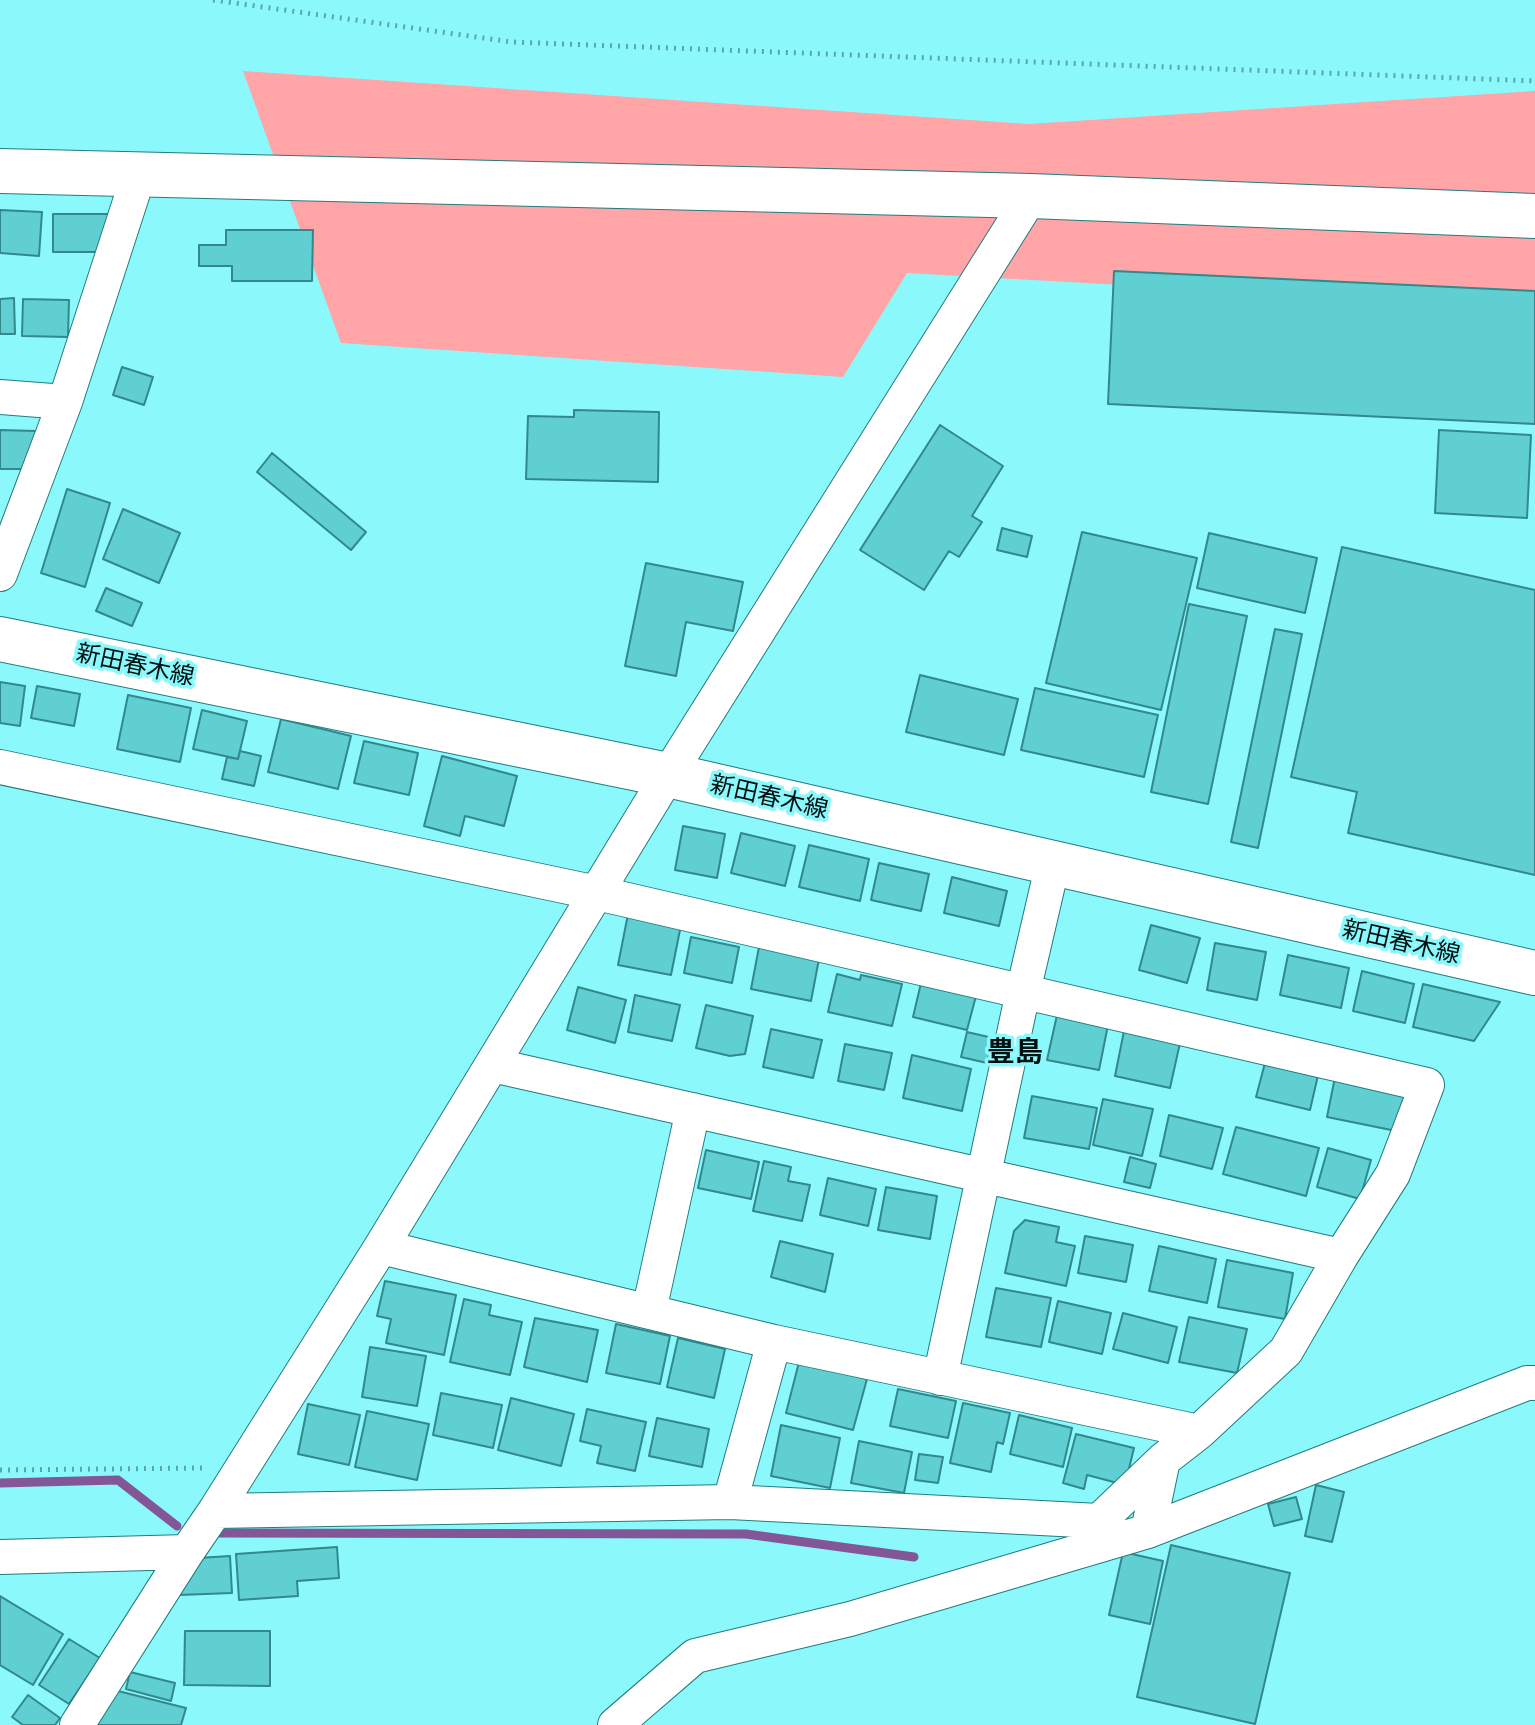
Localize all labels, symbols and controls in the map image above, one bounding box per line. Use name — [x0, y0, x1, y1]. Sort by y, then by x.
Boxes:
street label: 新田春木線 — [73, 639, 197, 693]
street label: 新田春木線 — [707, 770, 831, 826]
street label: 新田春木線 — [1339, 915, 1463, 971]
district label: 豊島 — [987, 1036, 1043, 1070]

